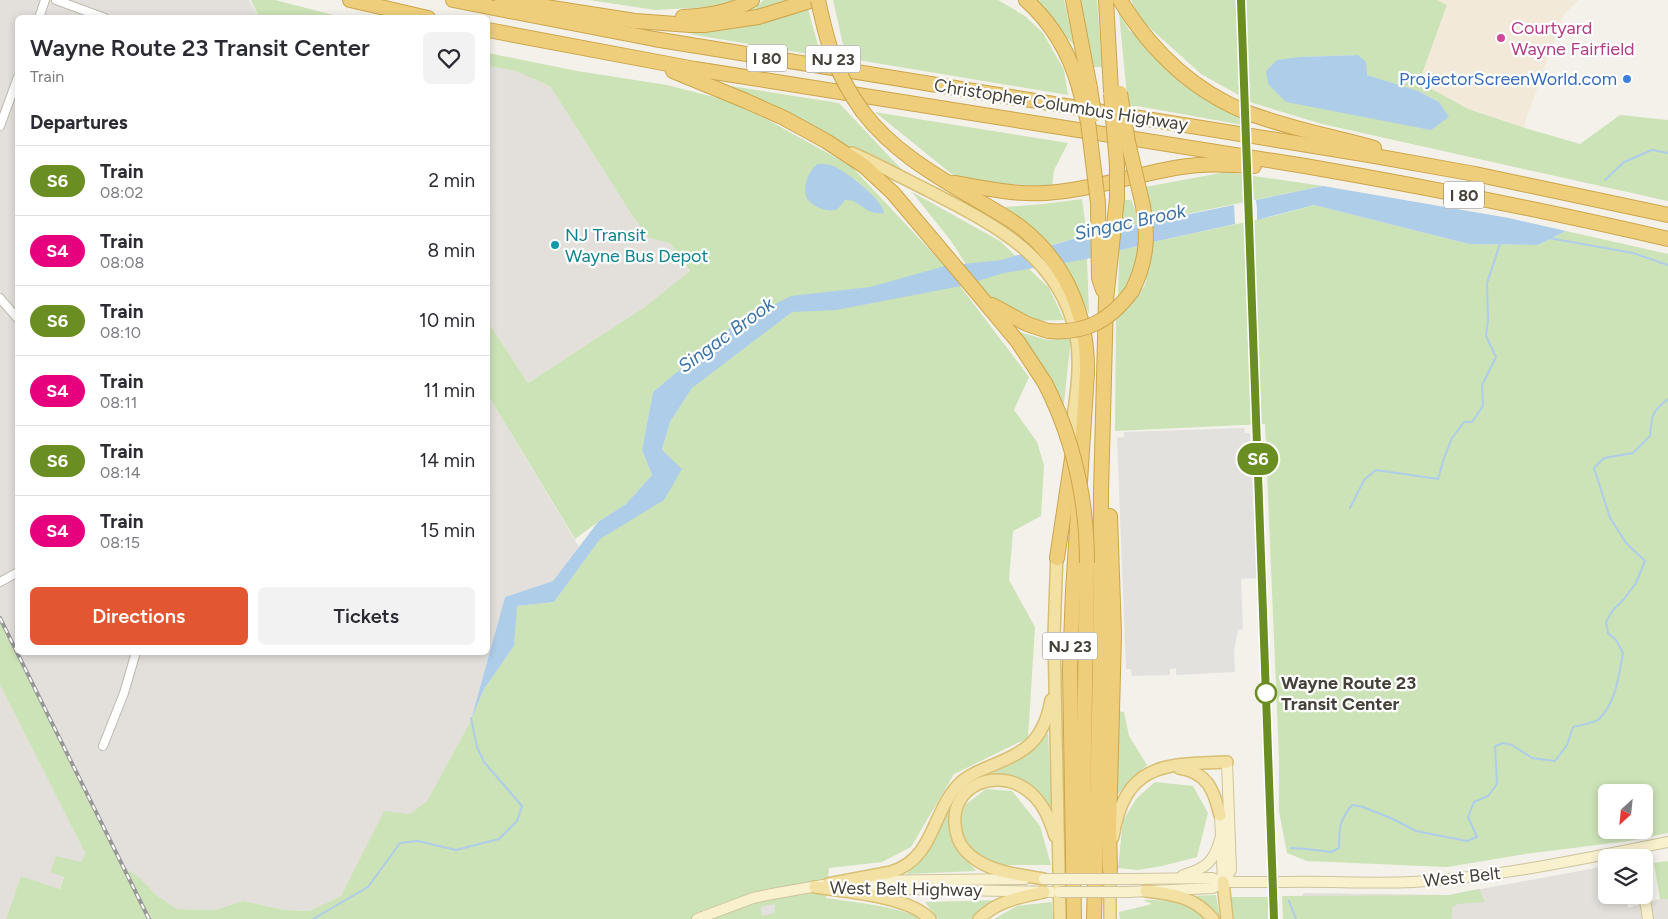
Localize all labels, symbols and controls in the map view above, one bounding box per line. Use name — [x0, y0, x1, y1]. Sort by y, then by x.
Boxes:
place label: Courtyard Wayne Fairfield — [1511, 17, 1635, 60]
button: heart — [423, 32, 475, 84]
marker: Courtyard Wayne Fairfield — [1495, 32, 1507, 44]
text: Wayne Route 23 Transit Center — [30, 33, 370, 62]
road number: I 80 — [747, 44, 787, 72]
road number: NJ 23 — [806, 46, 860, 72]
text: Train — [30, 67, 64, 86]
place label: ProjectorScreenWorld.com — [1399, 68, 1617, 90]
marker: ProjectorScreenWorld.com — [1621, 73, 1633, 85]
street label: Christopher Columbus Highway — [933, 74, 1190, 136]
text: Departures — [30, 111, 128, 134]
text: Train — [100, 160, 143, 183]
text: 2 min — [429, 169, 475, 192]
text: S6 — [47, 170, 68, 192]
road number: I 80 — [1444, 182, 1484, 208]
text: 08:02 — [100, 183, 143, 202]
water label: Singac Brook — [1072, 199, 1189, 245]
place label: NJ Transit Wayne Bus Depot — [565, 224, 709, 267]
text: Train — [100, 230, 143, 253]
text: 8 min — [427, 239, 475, 262]
marker: NJ Transit Wayne Bus Depot — [549, 239, 561, 251]
text: S4 — [46, 240, 69, 262]
text: 08:08 — [100, 253, 144, 272]
water label: Singac Brook — [673, 292, 779, 378]
text: Train — [100, 300, 143, 323]
text: 10 min — [419, 309, 475, 332]
text: S6 — [47, 310, 68, 332]
text: 08:10 — [100, 323, 141, 342]
text: Train — [100, 370, 143, 393]
text: 11 min — [423, 379, 475, 402]
text: S4 — [46, 380, 69, 402]
text: 08:11 — [100, 393, 137, 412]
text: Train — [100, 440, 143, 463]
line badge: S6 — [1236, 443, 1280, 475]
text: S6 — [1247, 448, 1269, 470]
text: 14 min — [419, 449, 475, 472]
text: S6 — [47, 450, 68, 472]
text: 08:14 — [100, 463, 141, 482]
text: Train — [100, 510, 143, 533]
text: 15 min — [420, 519, 475, 542]
text: S4 — [46, 520, 69, 542]
text: 08:15 — [100, 533, 140, 552]
button: Directions — [30, 587, 248, 645]
button: Tickets — [258, 587, 475, 645]
road number: NJ 23 — [1042, 632, 1098, 659]
place label: Wayne Route 23 Transit Center — [1281, 672, 1416, 715]
marker: Wayne Route 23 Transit Center — [1255, 682, 1277, 704]
north arrow — [1598, 784, 1652, 839]
map controls — [1598, 784, 1653, 904]
button: layers — [1598, 849, 1653, 904]
street label: West Belt — [1422, 862, 1502, 892]
street label: West Belt Highway — [829, 877, 983, 901]

